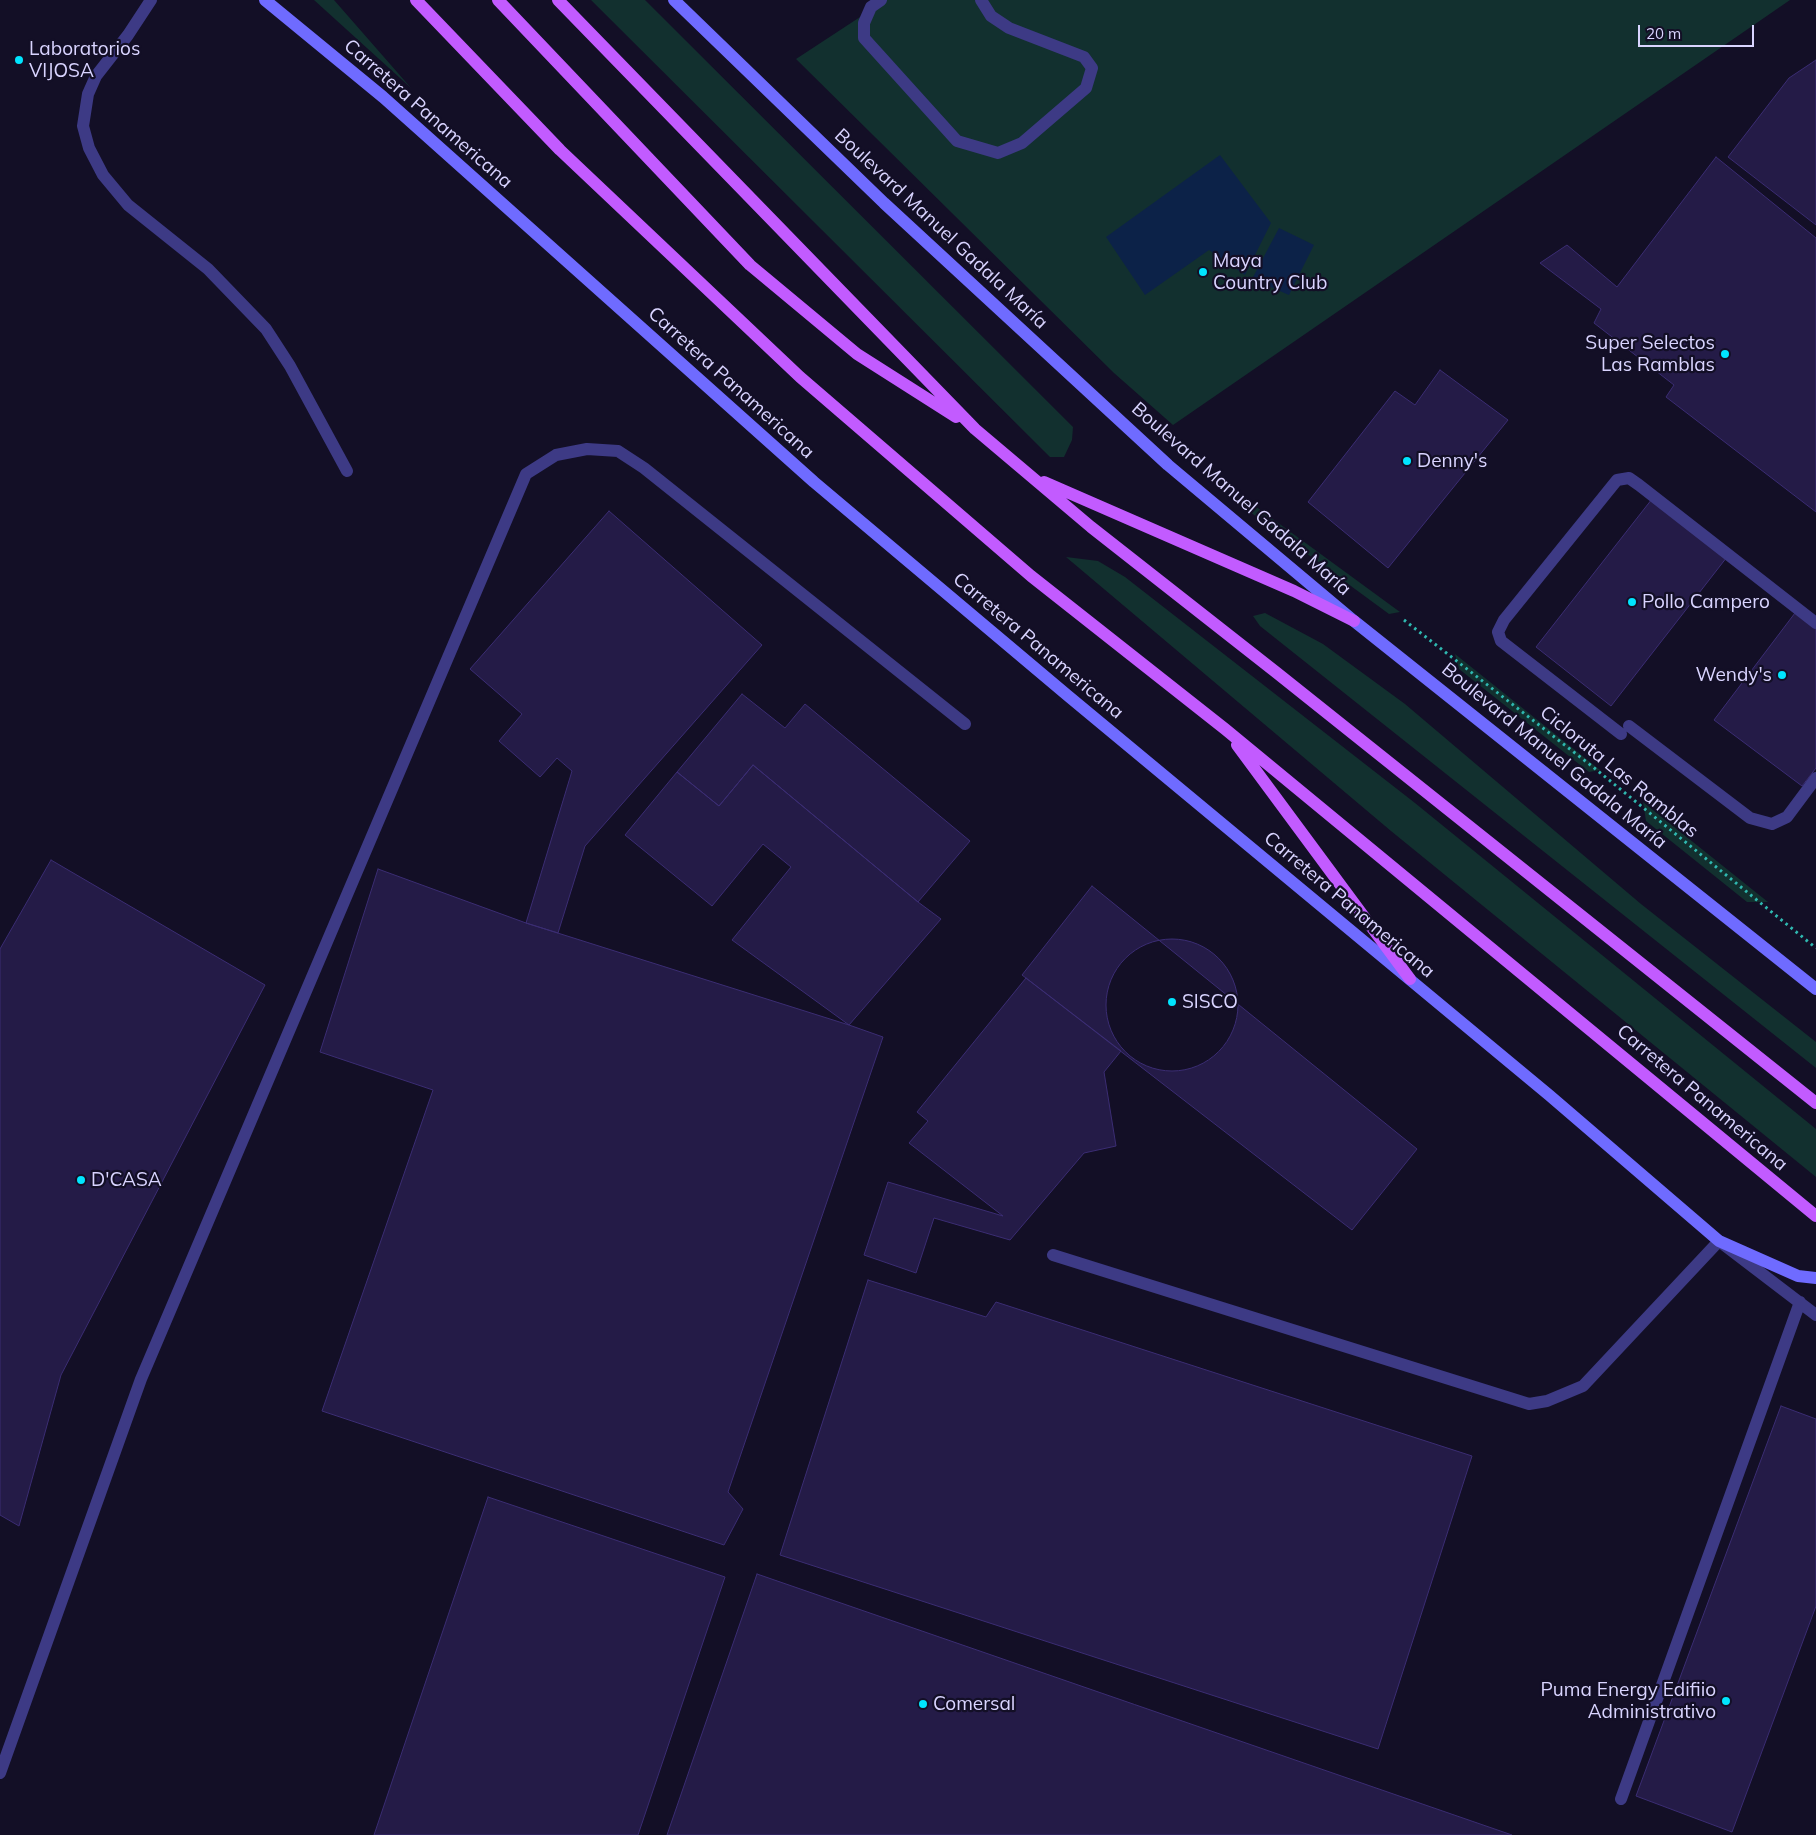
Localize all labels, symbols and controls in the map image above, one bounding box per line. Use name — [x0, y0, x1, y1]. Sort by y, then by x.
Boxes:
scale bar — [1641, 15, 1757, 47]
text: 20 m — [1646, 24, 1681, 43]
street label: Carretera Panamericana — [339, 35, 517, 193]
place label: Laboratorios VIJOSA — [29, 38, 140, 82]
marker: Laboratorios VIJOSA — [13, 54, 25, 66]
street label: Boulevard Manuel Gadala María — [830, 124, 1052, 334]
place label: Maya Country Club — [1213, 250, 1327, 294]
marker: Maya Country Club — [1197, 266, 1209, 278]
street label: Carretera Panamericana — [643, 302, 819, 464]
place label: Super Selectos Las Ramblas — [1585, 332, 1715, 376]
marker: Super Selectos Las Ramblas — [1719, 348, 1731, 360]
street label: Boulevard Manuel Gadala María — [1127, 398, 1355, 600]
place label: Denny's — [1417, 450, 1487, 472]
marker: Denny's — [1401, 455, 1413, 467]
street label: Carretera Panamericana — [948, 568, 1128, 724]
place label: Pollo Campero — [1642, 591, 1770, 613]
marker: Pollo Campero — [1626, 596, 1638, 608]
street label: Boulevard Manuel Gadala María — [1437, 658, 1671, 854]
place label: Wendy's — [1695, 664, 1772, 686]
marker: Wendy's — [1776, 669, 1788, 681]
street label: Cicloruta Las Ramblas — [1535, 701, 1703, 843]
street label: Carretera Panamericana — [1259, 827, 1439, 983]
place label: SISCO — [1182, 991, 1238, 1013]
marker: SISCO — [1166, 996, 1178, 1008]
street label: Carretera Panamericana — [1612, 1020, 1792, 1176]
place label: D'CASA — [91, 1169, 162, 1191]
marker: D'CASA — [75, 1174, 87, 1186]
place label: Puma Energy Edifiio Administrativo — [1541, 1679, 1716, 1723]
place label: Comersal — [933, 1693, 1015, 1715]
marker: Puma Energy Edifiio Administrativo — [1720, 1695, 1732, 1707]
marker: Comersal — [917, 1698, 929, 1710]

